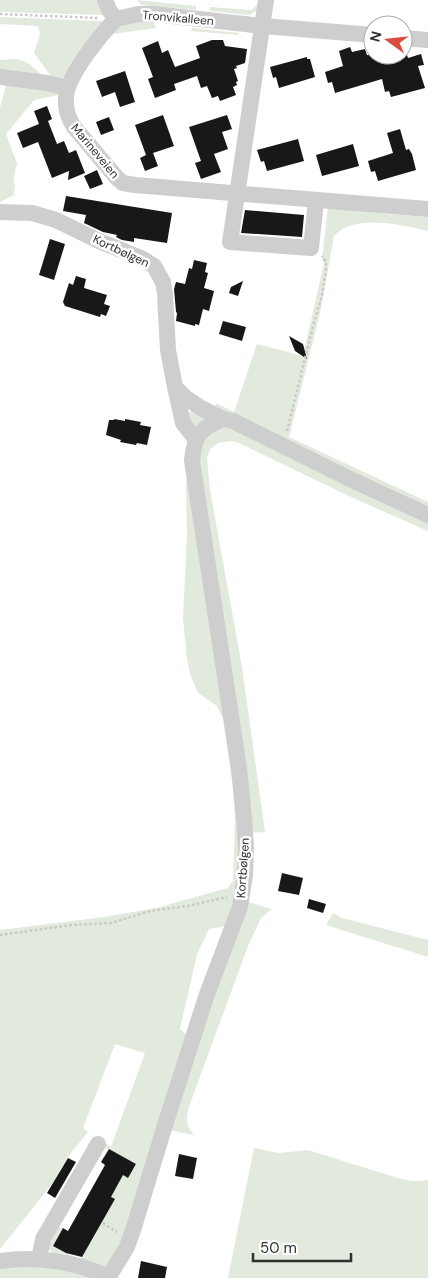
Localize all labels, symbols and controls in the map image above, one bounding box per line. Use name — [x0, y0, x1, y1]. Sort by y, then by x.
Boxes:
street label: Tronvikalleen — [142, 7, 215, 29]
north arrow — [363, 15, 413, 65]
text: N — [365, 29, 385, 44]
street label: Marineveien — [67, 120, 123, 182]
street label: Kortbølgen — [90, 231, 152, 271]
street label: Kortbølgen — [233, 837, 253, 899]
scale bar — [253, 1230, 350, 1262]
text: 50 m — [260, 1238, 297, 1258]

